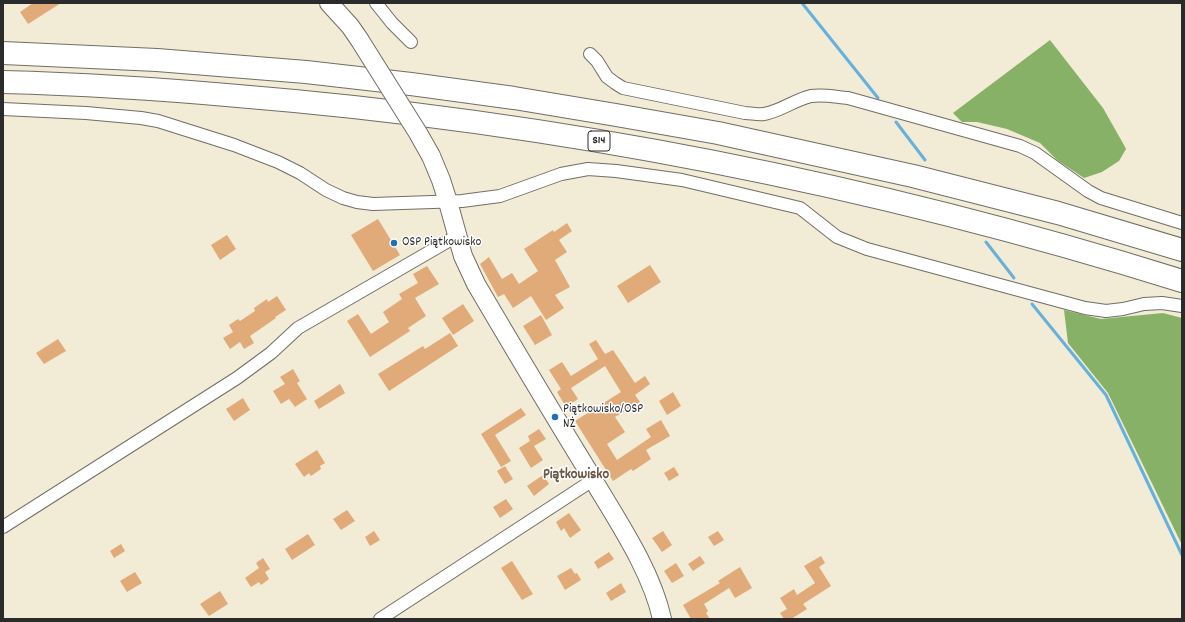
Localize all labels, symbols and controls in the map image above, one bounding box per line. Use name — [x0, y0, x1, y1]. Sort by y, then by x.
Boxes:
road number: S14 — [588, 131, 610, 151]
place label: OSP Piątkowisko — [402, 235, 481, 251]
marker: OSP Piątkowisko — [389, 238, 399, 248]
place label: Piątkowisko/OSP NŻ — [563, 402, 643, 433]
marker: Piątkowisko/OSP NŻ — [550, 412, 560, 422]
district label: Piątkowisko — [543, 467, 609, 485]

